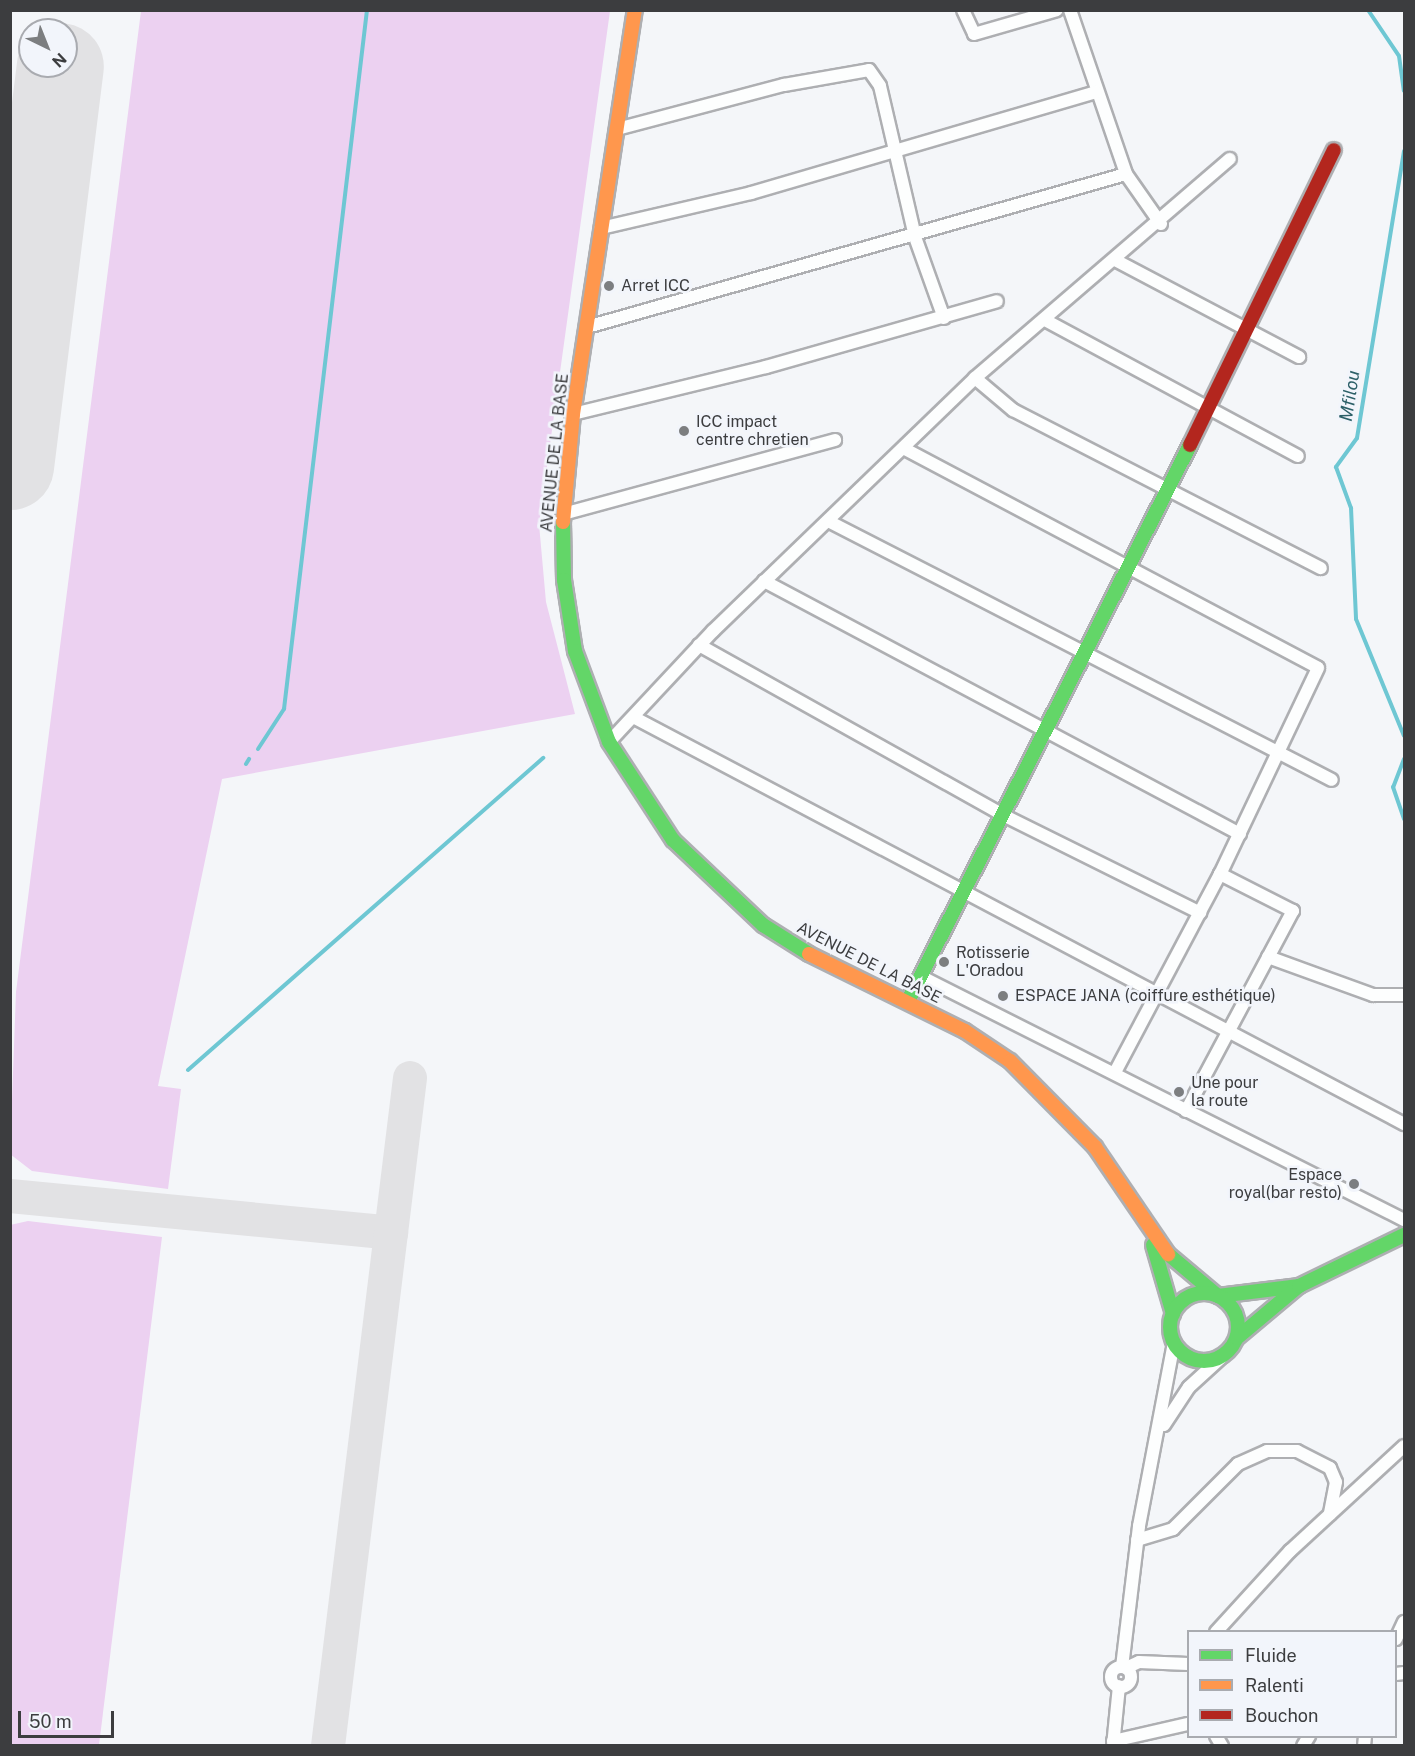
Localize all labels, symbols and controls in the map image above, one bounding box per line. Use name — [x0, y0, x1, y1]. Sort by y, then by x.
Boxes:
north arrow — [18, 18, 78, 78]
text: N — [48, 49, 70, 71]
place label: Arret ICC — [621, 276, 690, 296]
marker: Arret ICC — [602, 279, 616, 293]
water label: Mfilou — [1335, 369, 1365, 423]
street label: AVENUE DE LA BASE — [537, 373, 573, 533]
place label: ICC impact centre chretien — [696, 412, 809, 450]
marker: ICC impact centre chretien — [677, 424, 691, 438]
street label: AVENUE DE LA BASE — [794, 918, 944, 1008]
place label: Rotisserie L'Oradou — [956, 943, 1030, 981]
marker: Rotisserie L'Oradou — [937, 955, 951, 969]
place label: ESPACE JANA (coiffure esthétique) — [1015, 986, 1276, 1006]
marker: ESPACE JANA (coiffure esthétique) — [996, 989, 1010, 1003]
place label: Une pour la route — [1191, 1073, 1259, 1111]
marker: Une pour la route — [1172, 1085, 1186, 1099]
place label: Espace royal(bar resto) — [1229, 1165, 1342, 1203]
marker: Espace royal(bar resto) — [1347, 1177, 1361, 1191]
legend — [1187, 1630, 1397, 1738]
text: Fluide — [1245, 1645, 1297, 1666]
text: Ralenti — [1245, 1675, 1304, 1696]
scale bar — [21, 1699, 117, 1737]
text: Bouchon — [1245, 1705, 1318, 1726]
text: 50 m — [29, 1711, 72, 1732]

